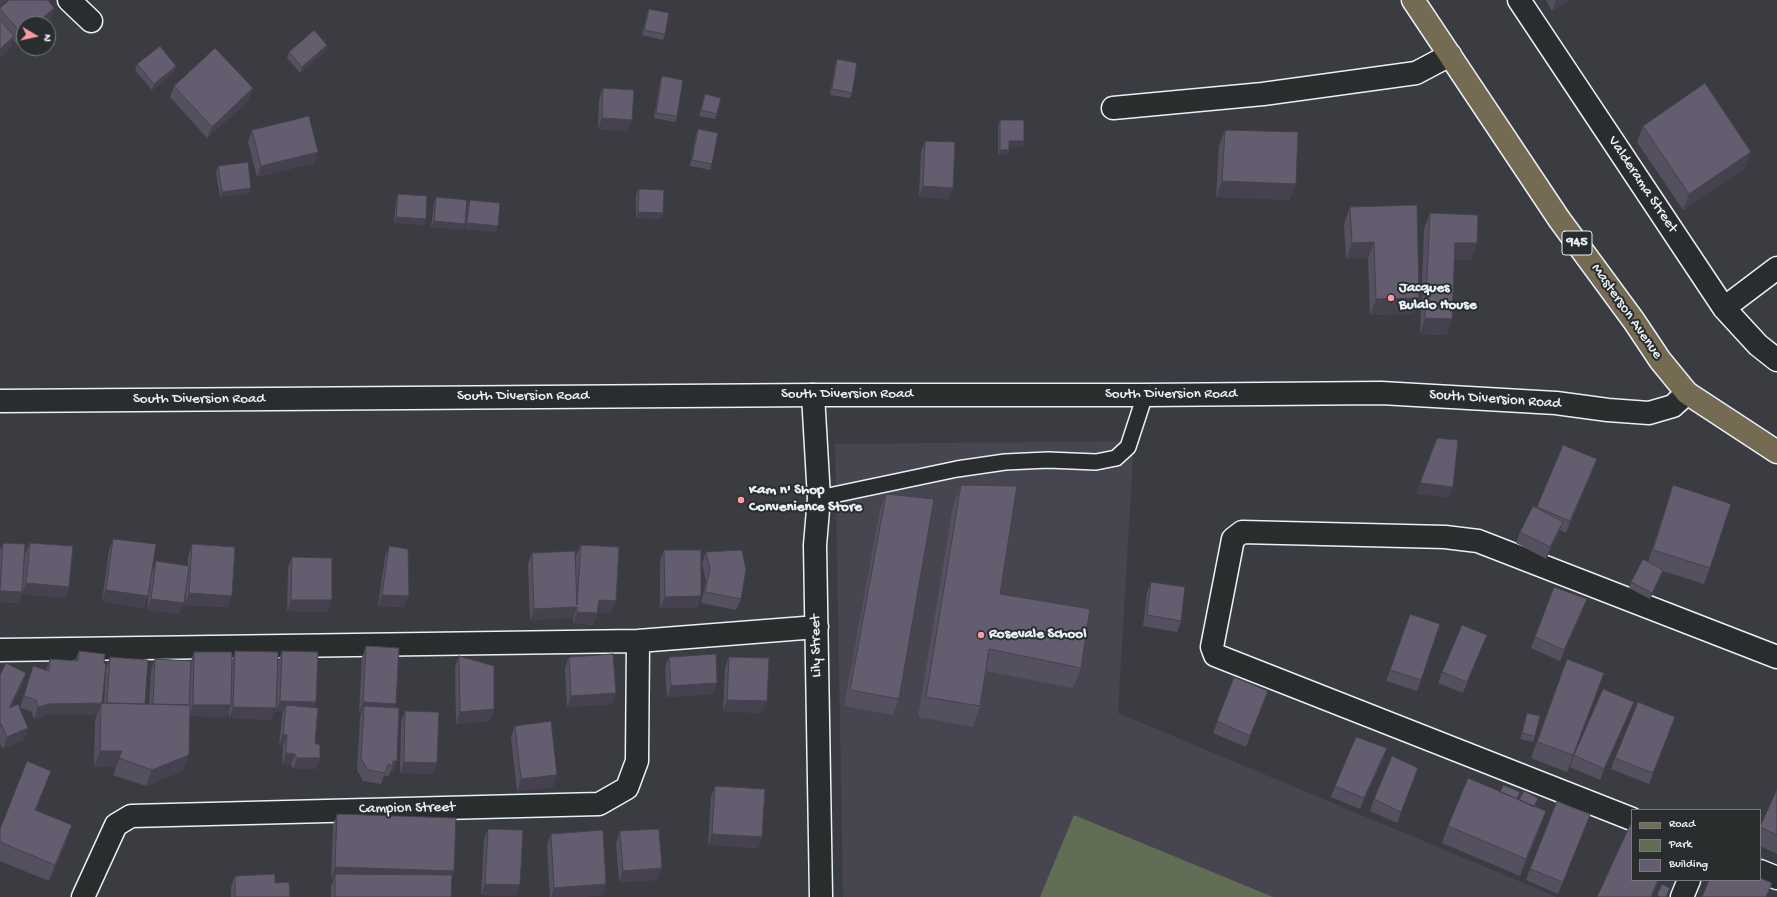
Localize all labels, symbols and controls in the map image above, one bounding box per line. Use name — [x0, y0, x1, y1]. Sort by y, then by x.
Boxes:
north arrow — [16, 16, 56, 56]
text: N — [40, 33, 53, 42]
street label: Valderama Street — [1603, 133, 1681, 237]
road number: 945 — [1562, 231, 1592, 255]
street label: Masterson Avenue — [1586, 261, 1666, 363]
place label: Jacques Bulalo House — [1399, 280, 1477, 315]
marker: Jacques Bulalo House — [1386, 293, 1396, 303]
street label: South Diversion Road — [781, 386, 913, 404]
street label: South Diversion Road — [1105, 386, 1237, 404]
street label: South Diversion Road — [1428, 386, 1562, 414]
street label: South Diversion Road — [457, 388, 589, 406]
street label: South Diversion Road — [133, 391, 265, 409]
place label: Kam n' Shop Convenience Store — [749, 482, 862, 517]
marker: Kam n' Shop Convenience Store — [736, 495, 746, 505]
street label: Lily Street — [807, 614, 827, 678]
place label: Rosevale School — [989, 626, 1086, 644]
marker: Rosevale School — [976, 630, 986, 640]
street label: Campion Street — [359, 799, 455, 819]
legend — [1631, 809, 1761, 881]
text: Road — [1669, 818, 1695, 832]
text: Park — [1669, 838, 1692, 852]
text: Building — [1669, 858, 1708, 872]

